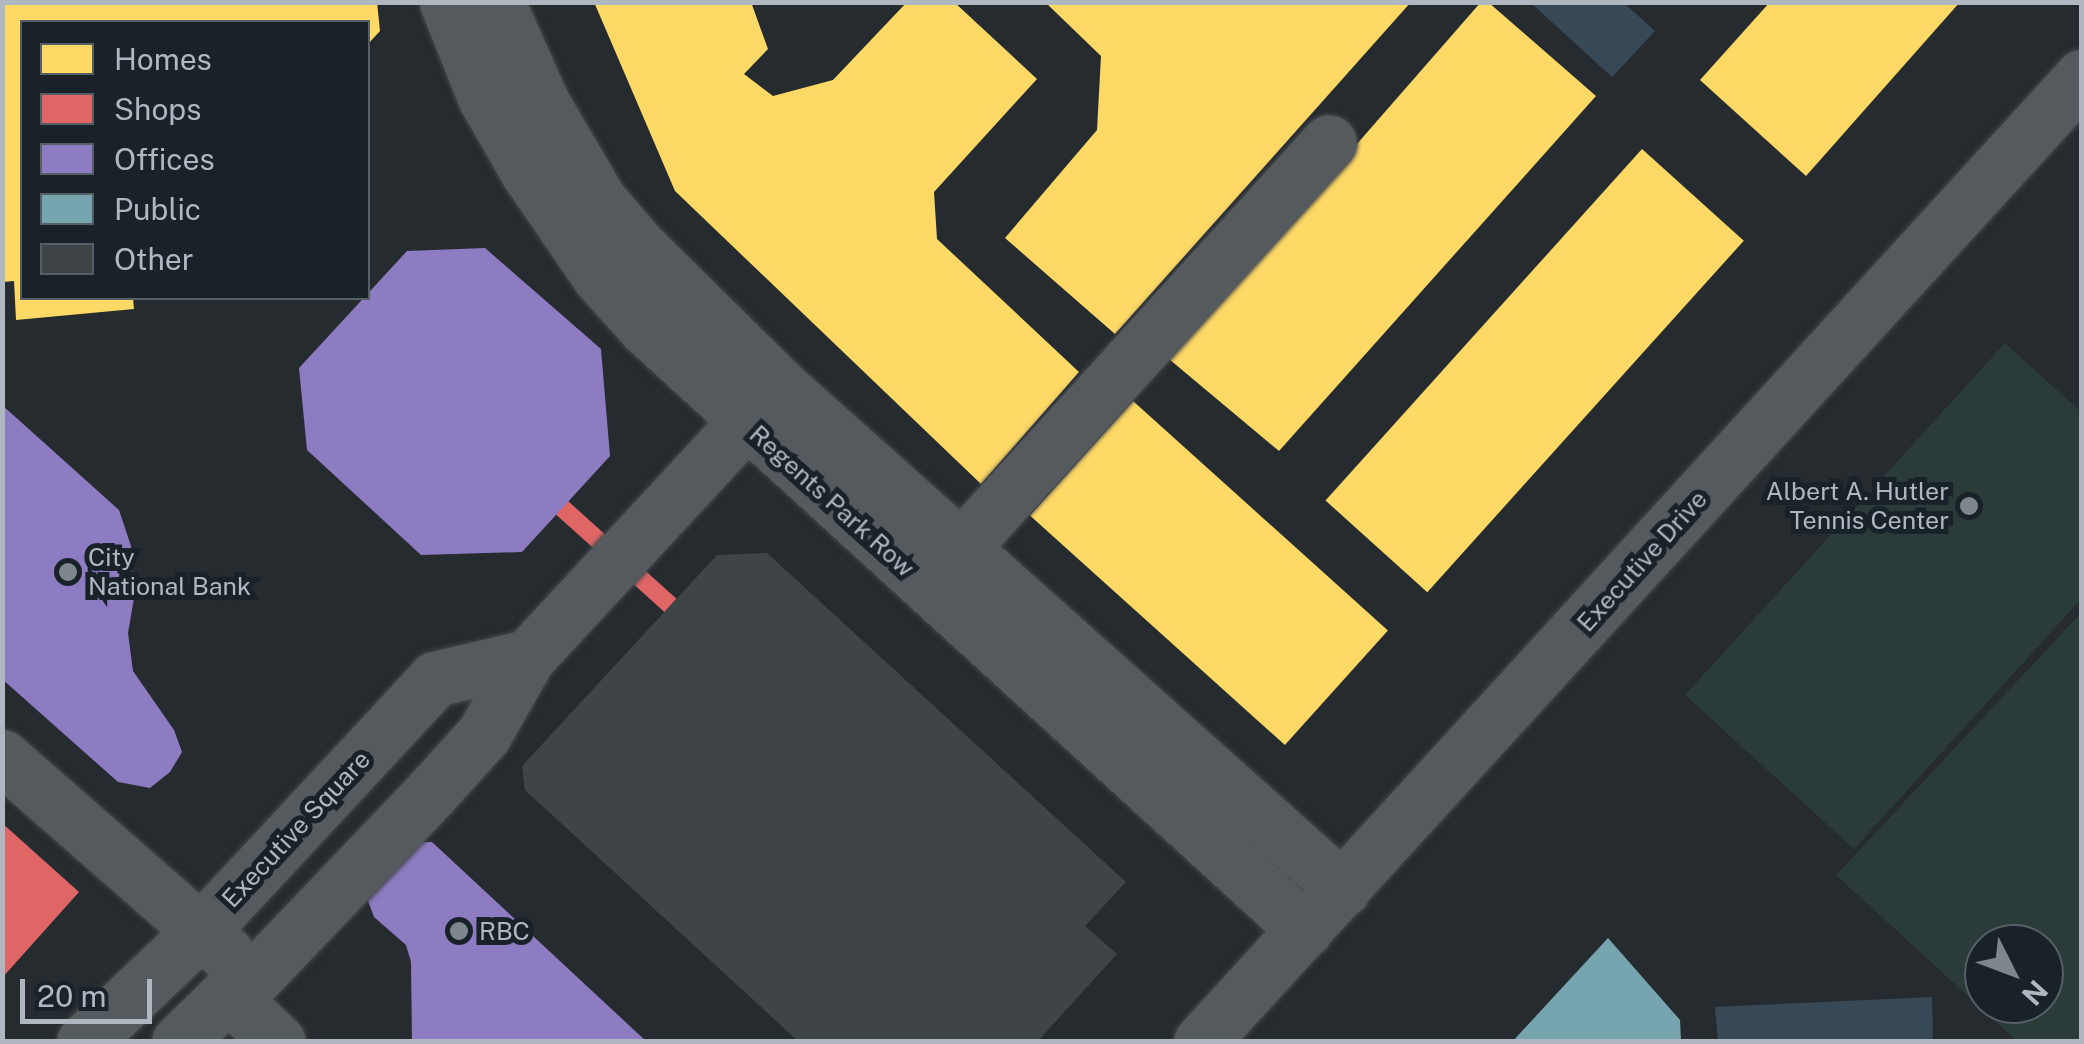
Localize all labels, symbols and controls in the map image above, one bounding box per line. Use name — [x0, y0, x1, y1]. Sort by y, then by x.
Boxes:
legend — [20, 20, 370, 300]
text: Homes — [114, 41, 212, 77]
text: Shops — [114, 91, 201, 127]
text: Offices — [114, 141, 215, 177]
text: Public — [114, 191, 201, 227]
text: Other — [114, 241, 194, 277]
street label: Regents Park Row — [743, 419, 921, 583]
place label: Albert A. Hutler Tennis Center — [1766, 477, 1949, 536]
street label: Executive Drive — [1571, 484, 1713, 638]
marker: Albert A. Hutler Tennis Center — [1958, 495, 1980, 517]
place label: City National Bank — [88, 543, 251, 602]
marker: City National Bank — [57, 561, 79, 583]
street label: Executive Square — [216, 744, 376, 914]
place label: RBC — [479, 916, 530, 946]
marker: RBC — [448, 920, 470, 942]
north arrow — [1964, 924, 2064, 1024]
scale bar — [25, 959, 158, 1021]
text: N — [2016, 974, 2055, 1012]
text: 20 m — [37, 978, 106, 1014]

